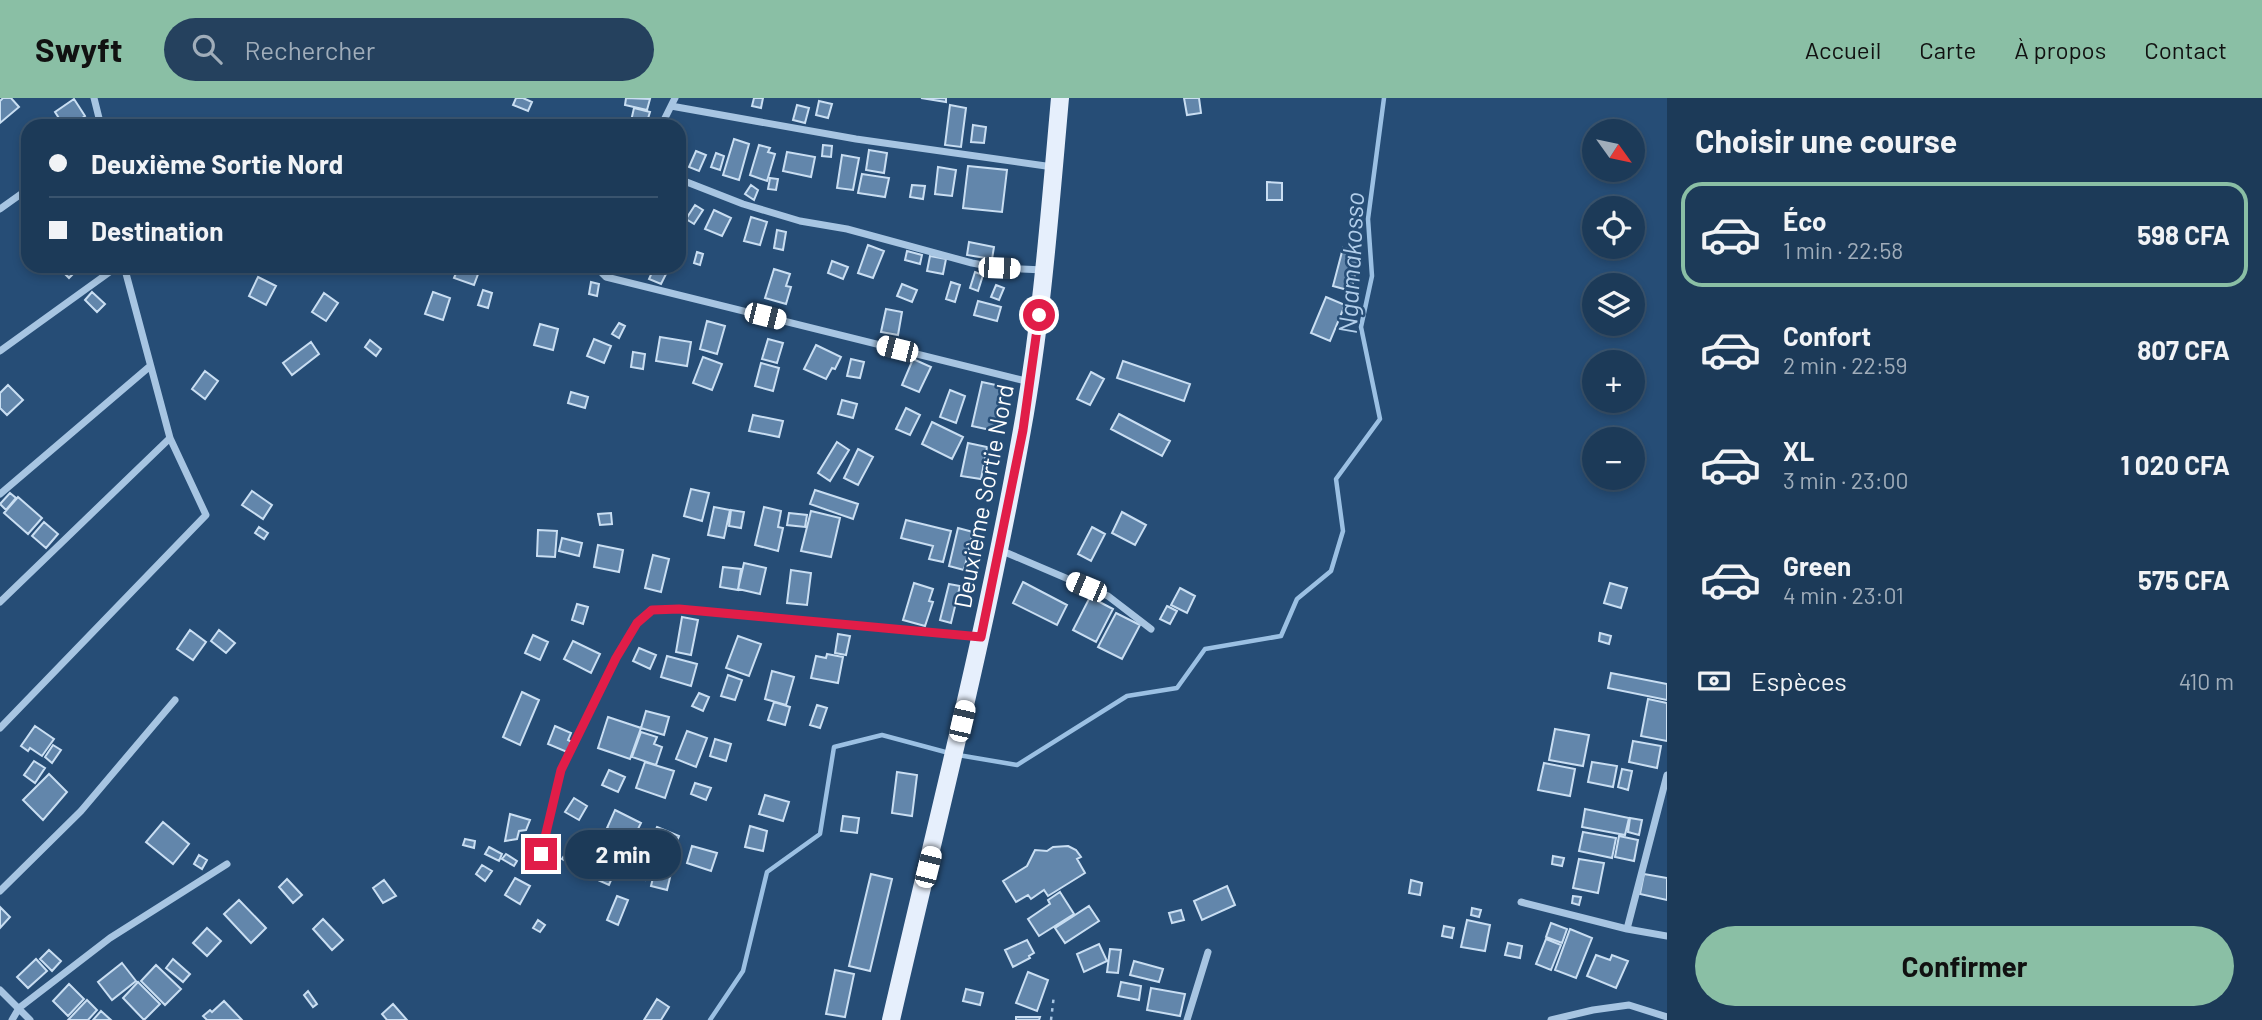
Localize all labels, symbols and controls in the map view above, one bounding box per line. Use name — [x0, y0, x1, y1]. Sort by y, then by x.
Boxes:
search box — [164, 18, 654, 81]
text: Swyft — [35, 29, 122, 69]
icon: search — [188, 30, 226, 68]
text: Rechercher — [244, 34, 375, 65]
text: Accueil — [1805, 35, 1881, 64]
text: Carte — [1919, 35, 1976, 64]
text: À propos — [2014, 35, 2106, 64]
text: Contact — [2144, 35, 2227, 64]
north arrow — [1582, 119, 1645, 182]
map controls — [1582, 119, 1645, 490]
text: Choisir une course — [1695, 121, 1957, 159]
text: Deuxième Sortie Nord — [91, 148, 343, 179]
water label: Ngamakosso — [1331, 191, 1369, 335]
button: locate — [1582, 196, 1645, 259]
icon: car — [1699, 203, 1762, 266]
text: Éco — [1783, 205, 1826, 236]
text: Destination — [91, 215, 224, 246]
text: 598 CFA — [2137, 219, 2230, 250]
text: 1 min · 22:58 — [1783, 236, 1903, 264]
car — [978, 257, 1021, 279]
button: layers — [1582, 273, 1645, 336]
route start — [1023, 299, 1055, 331]
car — [743, 301, 788, 331]
icon: car — [1699, 318, 1762, 381]
text: Confort — [1783, 320, 1871, 351]
car — [875, 334, 920, 364]
text: 807 CFA — [2137, 334, 2230, 365]
button: + — [1582, 350, 1645, 413]
text: 2 min · 22:59 — [1783, 351, 1908, 379]
street label: Deuxième Sortie Nord — [947, 381, 1019, 611]
button: − — [1582, 427, 1645, 490]
icon: car — [1699, 433, 1762, 496]
text: XL — [1783, 435, 1814, 466]
text: 1 020 CFA — [2120, 449, 2230, 480]
text: 3 min · 23:00 — [1783, 466, 1909, 494]
icon: car — [1699, 548, 1762, 611]
text: Green — [1783, 550, 1851, 581]
text: 575 CFA — [2138, 564, 2230, 595]
car — [1063, 569, 1110, 605]
text: 4 min · 23:01 — [1783, 581, 1904, 609]
icon: cash — [1695, 662, 1733, 700]
text: Espèces — [1751, 665, 1847, 696]
text: 410 m — [2179, 667, 2234, 695]
car — [948, 698, 977, 744]
callout: 2 min — [566, 830, 681, 878]
route end — [525, 838, 557, 870]
text: 2 min — [595, 840, 651, 868]
car — [913, 844, 944, 890]
button: Confirmer — [1695, 926, 2234, 1006]

